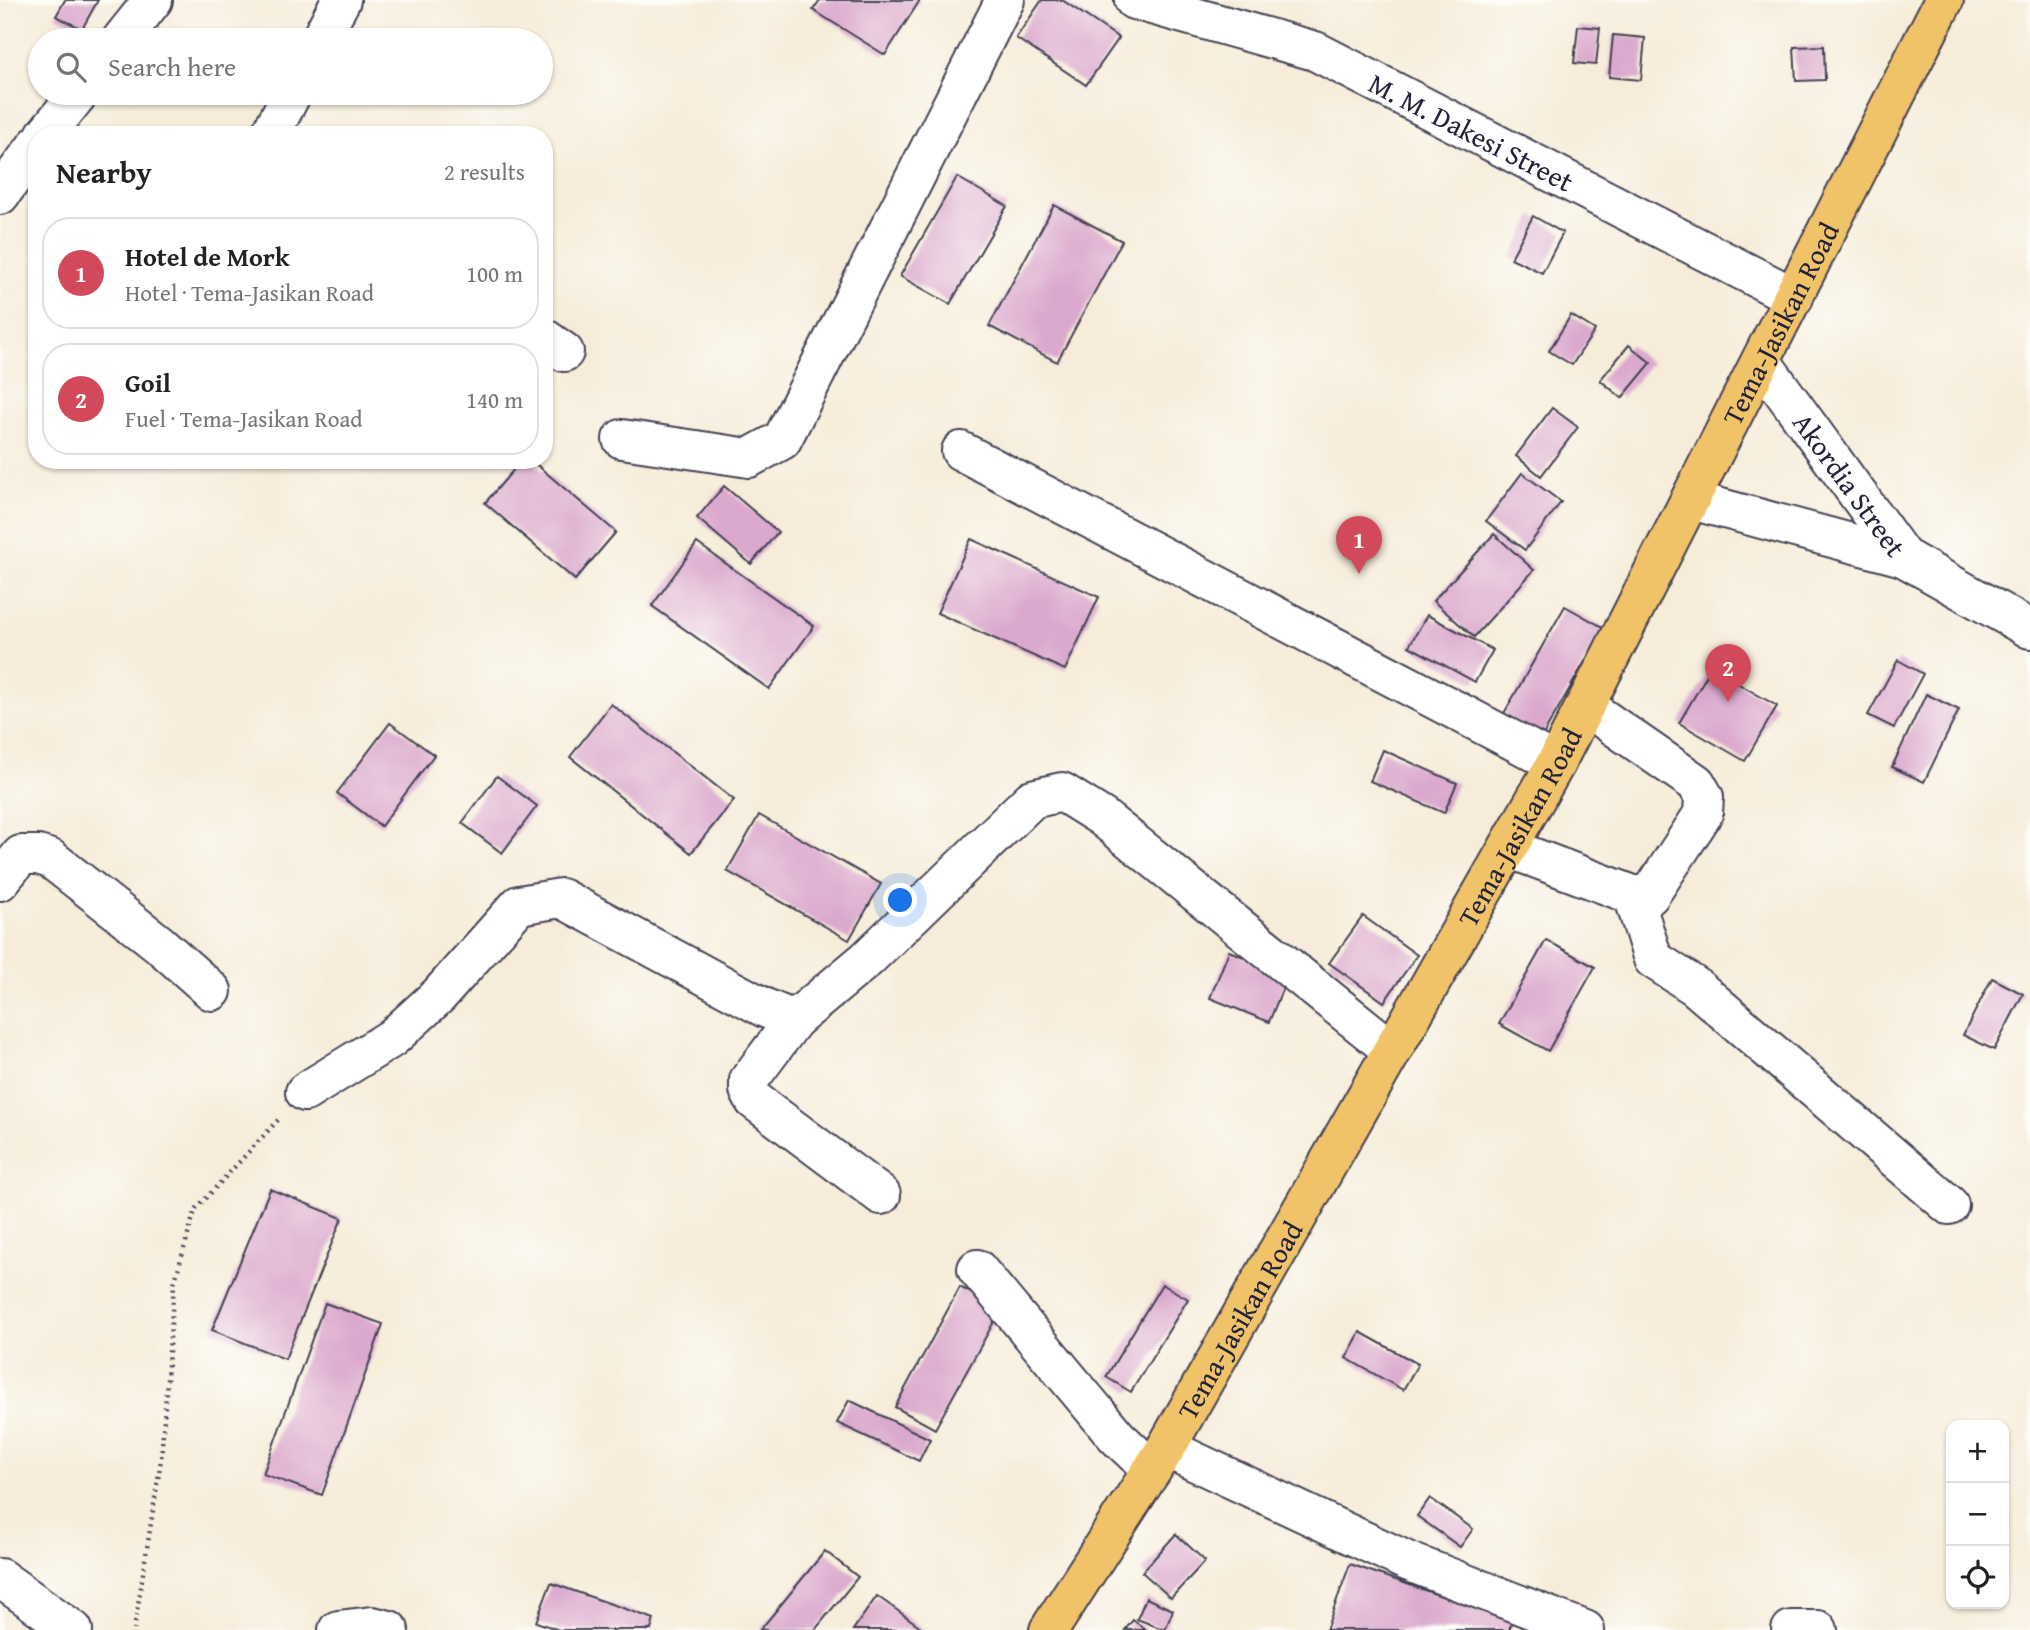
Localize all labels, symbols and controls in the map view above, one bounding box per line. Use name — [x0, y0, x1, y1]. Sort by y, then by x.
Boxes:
search box — [28, 28, 553, 105]
text: Search here — [108, 47, 236, 86]
icon: search — [52, 48, 90, 86]
street label: M. M. Dakesi Street — [1362, 62, 1581, 201]
text: Nearby — [56, 150, 152, 194]
text: 2 results — [444, 155, 525, 188]
street label: Tema-Jasikan Road — [1711, 215, 1848, 432]
text: Hotel de Mork — [125, 237, 290, 276]
text: 1 — [75, 257, 87, 290]
text: 100 m — [466, 257, 523, 290]
text: Hotel · Tema-Jasikan Road — [125, 276, 374, 309]
text: Goil — [125, 363, 171, 402]
text: 2 — [75, 383, 87, 416]
text: 140 m — [466, 383, 523, 416]
text: Fuel · Tema-Jasikan Road — [125, 402, 363, 435]
street label: Akordia Street — [1784, 404, 1917, 565]
pin: 1 — [1336, 516, 1382, 574]
pin: 2 — [1705, 644, 1751, 702]
street label: Tema-Jasikan Road — [1447, 720, 1591, 934]
your location — [883, 883, 917, 917]
street label: Tema-Jasikan Road — [1166, 1213, 1312, 1427]
map controls — [1946, 1420, 2009, 1609]
button: + — [1946, 1420, 2009, 1483]
button: − — [1946, 1483, 2009, 1546]
button: locate — [1946, 1546, 2009, 1609]

